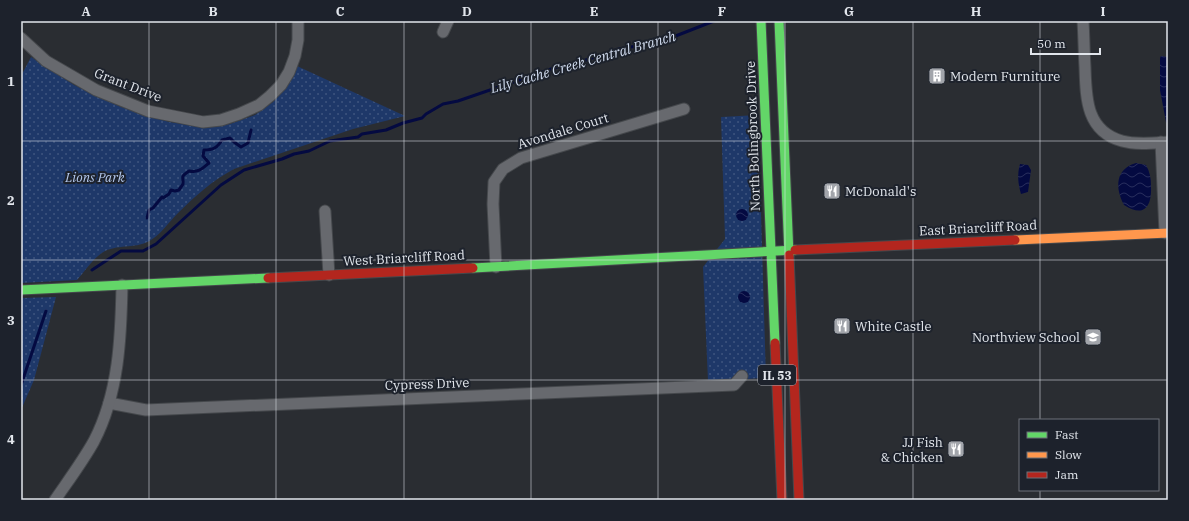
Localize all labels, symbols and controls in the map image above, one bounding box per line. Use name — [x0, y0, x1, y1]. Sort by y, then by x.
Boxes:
text: A — [81, 3, 91, 20]
text: B — [208, 3, 218, 20]
text: C — [336, 3, 345, 20]
text: D — [462, 3, 472, 20]
text: E — [590, 3, 598, 20]
text: F — [718, 3, 726, 20]
text: G — [844, 3, 854, 20]
text: H — [971, 3, 982, 20]
text: I — [1101, 3, 1106, 20]
water label: Lily Cache Creek Central Branch — [487, 27, 678, 97]
scale bar — [1031, 30, 1100, 56]
text: 50 m — [1037, 36, 1066, 51]
street label: North Bolingbrook Drive — [742, 61, 764, 211]
street label: Grant Drive — [92, 64, 164, 106]
building icon: Modern Furniture — [927, 66, 947, 86]
place label: Modern Furniture — [950, 68, 1060, 85]
text: 1 — [7, 73, 15, 90]
street label: Avondale Court — [516, 109, 611, 153]
park label: Lions Park — [64, 169, 125, 186]
restaurant icon: McDonald's — [822, 181, 842, 201]
place label: McDonald's — [845, 183, 916, 200]
text: 2 — [7, 192, 15, 209]
street label: East Briarcliff Road — [918, 216, 1038, 240]
street label: West Briarcliff Road — [343, 246, 465, 270]
text: 3 — [7, 312, 15, 329]
restaurant icon: White Castle — [832, 316, 852, 336]
place label: White Castle — [855, 318, 932, 335]
school or university icon: Northview School — [1083, 327, 1103, 347]
place label: Northview School — [972, 329, 1080, 346]
road number: IL 53 — [758, 365, 796, 385]
street label: Cypress Drive — [384, 374, 470, 394]
legend — [1019, 419, 1159, 491]
text: Fast — [1055, 427, 1079, 442]
text: 4 — [7, 431, 15, 448]
place label: JJ Fish & Chicken — [881, 434, 943, 466]
restaurant icon: JJ Fish & Chicken — [946, 439, 966, 459]
text: Slow — [1055, 447, 1082, 462]
text: Jam — [1055, 467, 1079, 482]

